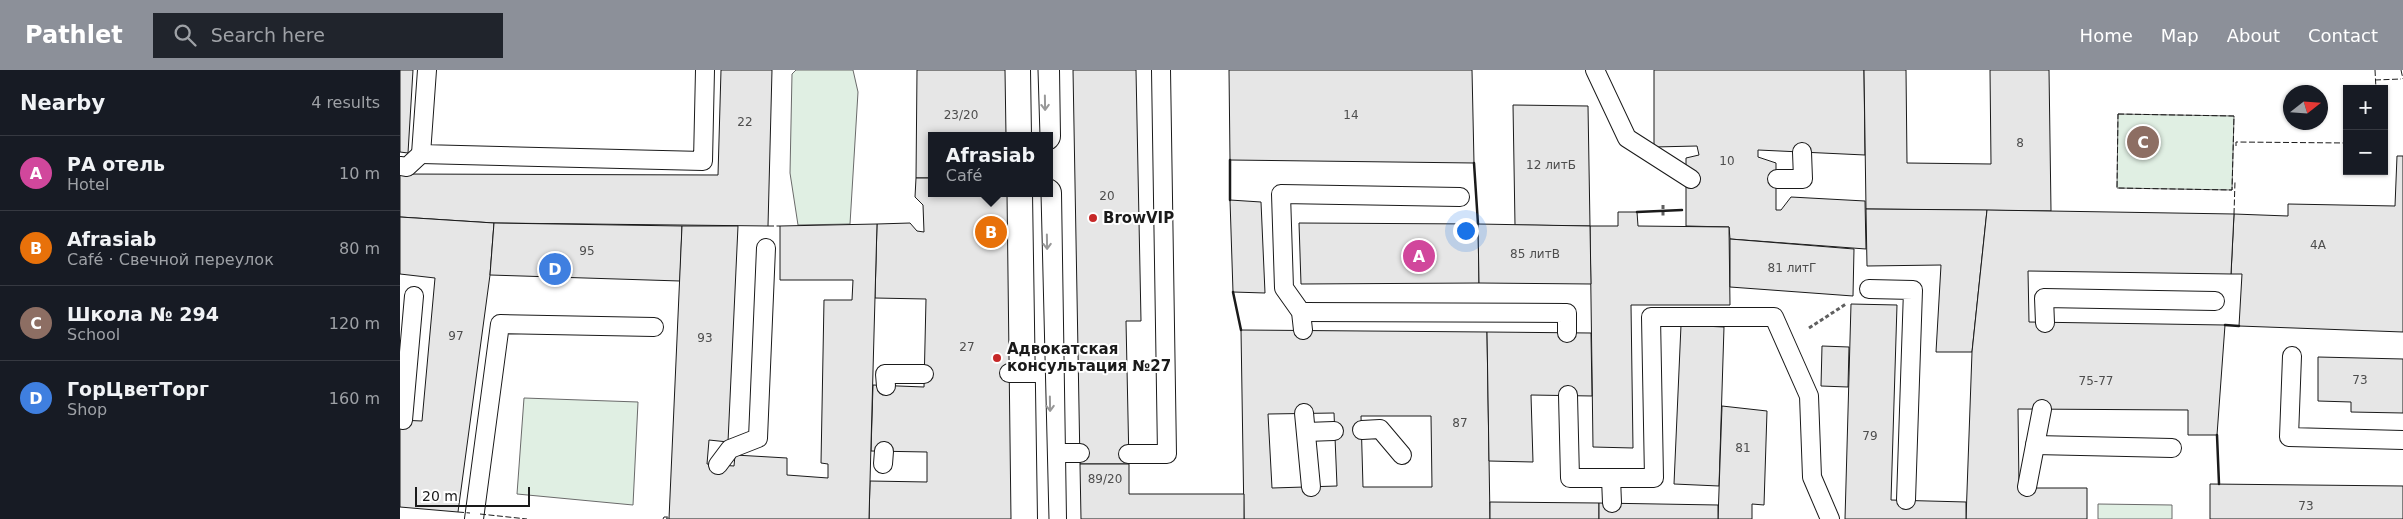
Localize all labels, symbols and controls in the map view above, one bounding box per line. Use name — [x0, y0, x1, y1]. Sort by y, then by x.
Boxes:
search box — [153, 13, 503, 58]
text: Pathlet — [25, 21, 123, 49]
icon: search — [171, 21, 199, 49]
text: Search here — [211, 24, 325, 46]
text: Home — [2080, 25, 2133, 46]
text: Map — [2161, 25, 2199, 46]
text: About — [2227, 25, 2280, 46]
text: Contact — [2308, 25, 2378, 46]
north arrow — [2283, 85, 2328, 130]
map controls — [2343, 85, 2388, 175]
button: + — [2343, 85, 2388, 130]
text: Nearby — [20, 91, 105, 115]
text: 4 results — [311, 93, 380, 112]
one-way arrow — [1040, 94, 1050, 111]
house number: 23/20 — [944, 108, 978, 122]
house number: 14 — [1343, 108, 1359, 122]
house number: 22 — [737, 115, 753, 129]
pin: C — [2127, 123, 2159, 161]
button: − — [2343, 130, 2388, 175]
popup — [928, 132, 1053, 197]
house number: 8 — [2016, 136, 2024, 150]
text: Afrasiab — [946, 144, 1035, 166]
text: РА отель — [67, 153, 165, 175]
house number: 10 — [1719, 154, 1735, 168]
house number: 12 литБ — [1526, 158, 1576, 172]
text: A — [30, 164, 42, 183]
text: 10 m — [339, 164, 380, 183]
text: Café — [946, 166, 982, 185]
text: Hotel — [67, 175, 109, 194]
house number: 20 — [1099, 189, 1115, 203]
place label: BrowVIP — [1103, 209, 1174, 227]
marker: BrowVIP — [1087, 212, 1099, 224]
pin: B — [975, 213, 1007, 251]
your location — [1453, 218, 1479, 244]
text: Afrasiab — [67, 228, 156, 250]
one-way arrow — [1042, 234, 1052, 250]
pin: A — [1403, 237, 1435, 275]
house number: 4А — [2310, 238, 2327, 252]
text: B — [30, 239, 42, 258]
text: 80 m — [339, 239, 380, 258]
house number: 95 — [579, 244, 595, 258]
house number: 85 литВ — [1510, 247, 1560, 261]
text: Café · Свечной переулок — [67, 250, 274, 269]
pin: D — [539, 250, 571, 288]
house number: 81 литГ — [1768, 261, 1816, 275]
text: Школа № 294 — [67, 303, 219, 325]
text: C — [30, 314, 42, 333]
text: 120 m — [329, 314, 380, 333]
text: School — [67, 325, 120, 344]
house number: 97 — [448, 329, 464, 343]
house number: 93 — [697, 331, 713, 345]
house number: 27 — [959, 340, 975, 354]
place label: Адвокатская консультация №27 — [1007, 340, 1171, 375]
marker: Адвокатская консультация №27 — [991, 352, 1003, 364]
house number: 73 — [2352, 373, 2368, 387]
house number: 75-77 — [2079, 374, 2113, 388]
text: ГорЦветТорг — [67, 378, 209, 400]
text: D — [29, 389, 43, 408]
text: 160 m — [329, 389, 380, 408]
one-way arrow — [1045, 396, 1055, 412]
text: Shop — [67, 400, 107, 419]
house number: 87 — [1452, 416, 1468, 430]
house number: 79 — [1862, 429, 1878, 443]
house number: 81 — [1735, 441, 1751, 455]
house number: 89/20 — [1088, 472, 1122, 486]
scale bar — [415, 484, 530, 507]
text: 20 m — [422, 488, 458, 504]
house number: 73 — [2298, 499, 2314, 513]

